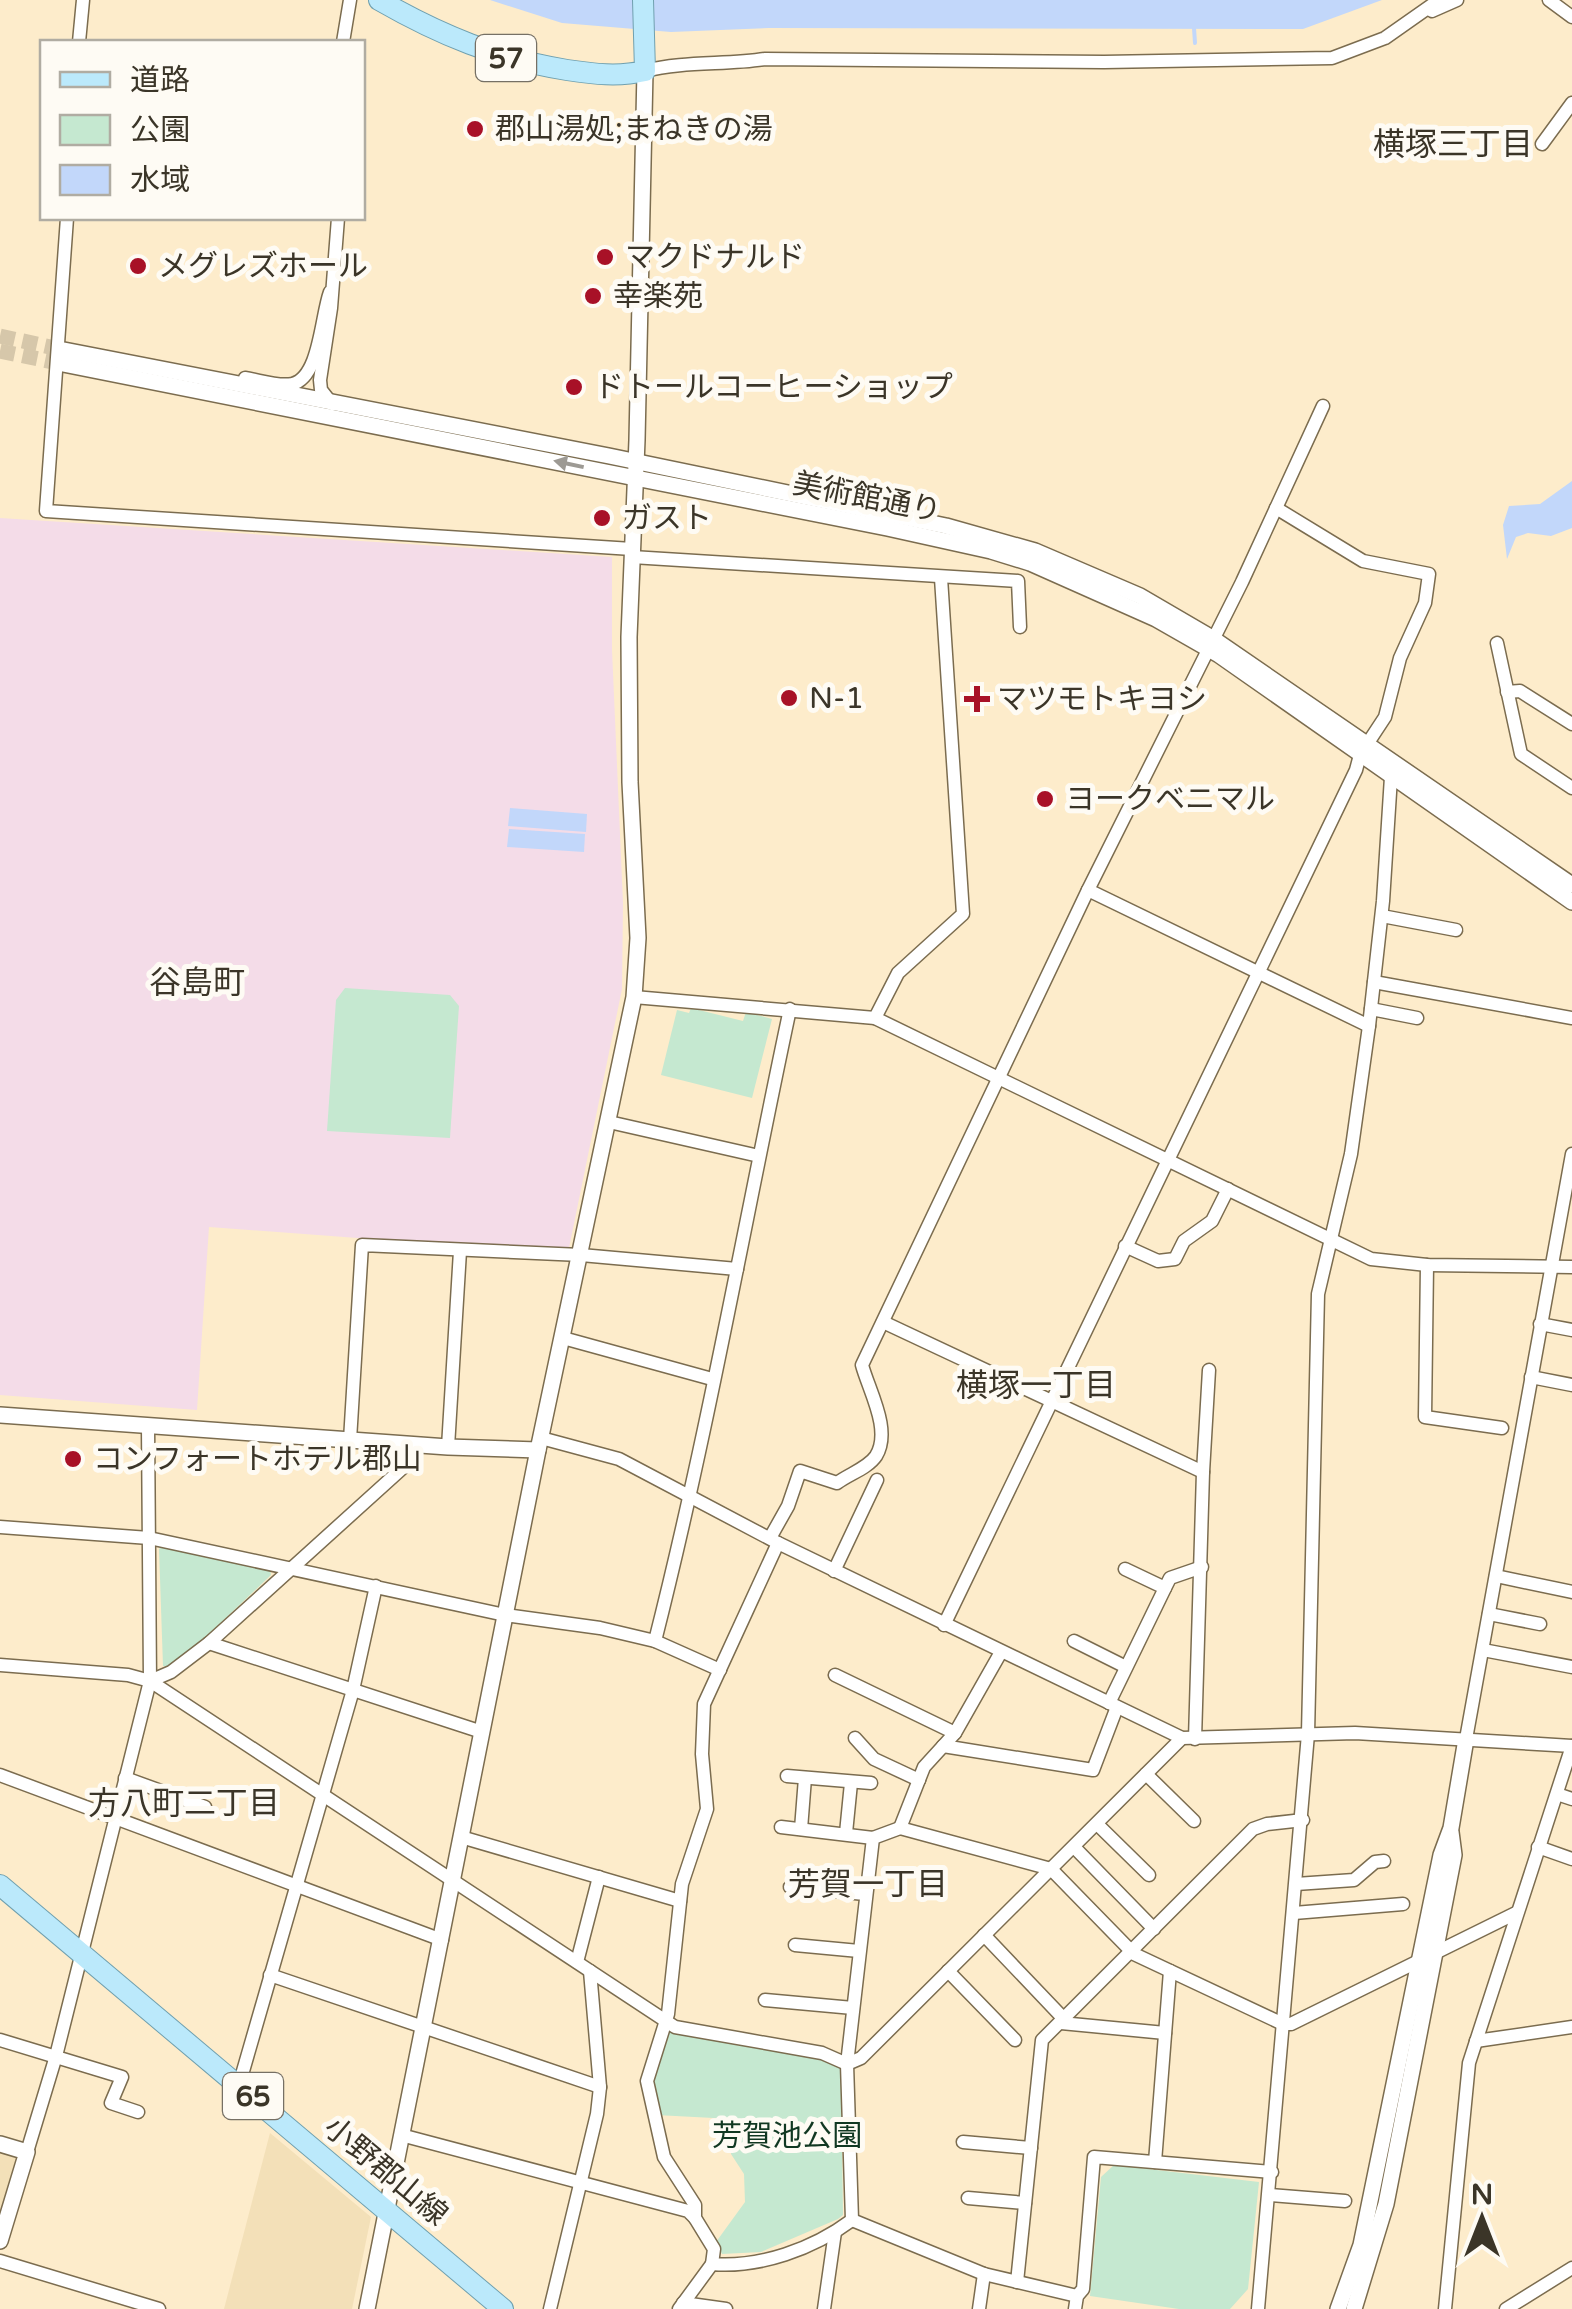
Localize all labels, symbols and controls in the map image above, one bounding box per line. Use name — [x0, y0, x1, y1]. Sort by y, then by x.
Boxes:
road number: 57 — [476, 35, 536, 81]
legend — [40, 40, 365, 220]
text: 道路 — [130, 62, 190, 99]
place label: 郡山湯処;まねきの湯 — [495, 111, 773, 148]
text: 公園 — [130, 112, 190, 149]
marker: 郡山湯処;まねきの湯 — [464, 118, 486, 140]
district label: 横塚三丁目 — [1373, 126, 1533, 164]
text: 水域 — [130, 162, 190, 199]
place label: マクドナルド — [625, 239, 805, 276]
marker: マクドナルド — [594, 246, 616, 268]
place label: メグレズホール — [158, 248, 368, 285]
marker: メグレズホール — [127, 255, 149, 277]
place label: 幸楽苑 — [613, 278, 703, 315]
marker: 幸楽苑 — [582, 285, 604, 307]
place label: ドトールコーヒーショップ — [594, 369, 953, 406]
marker: ドトールコーヒーショップ — [563, 376, 585, 398]
one-way arrow — [554, 456, 585, 472]
street label: 美術館通り — [790, 465, 944, 530]
place label: ガスト — [622, 500, 712, 537]
marker: ガスト — [591, 507, 613, 529]
place label: N-1 — [809, 680, 864, 717]
place label: マツモトキヨシ — [997, 681, 1207, 718]
marker: N-1 — [778, 687, 800, 709]
marker: マツモトキヨシ — [966, 688, 988, 710]
place label: ヨークベニマル — [1065, 781, 1275, 818]
marker: ヨークベニマル — [1034, 788, 1056, 810]
district label: 谷島町 — [149, 964, 245, 1002]
district label: 横塚一丁目 — [956, 1367, 1116, 1405]
place label: コンフォートホテル郡山 — [93, 1441, 422, 1478]
marker: コンフォートホテル郡山 — [62, 1448, 84, 1470]
district label: 方八町二丁目 — [88, 1785, 280, 1823]
district label: 芳賀一丁目 — [788, 1866, 948, 1904]
road number: 65 — [223, 2073, 283, 2119]
street label: 小野郡山線 — [316, 2109, 455, 2234]
park label: 芳賀池公園 — [712, 2118, 862, 2155]
north arrow — [1432, 2169, 1532, 2269]
text: N — [1471, 2178, 1493, 2212]

